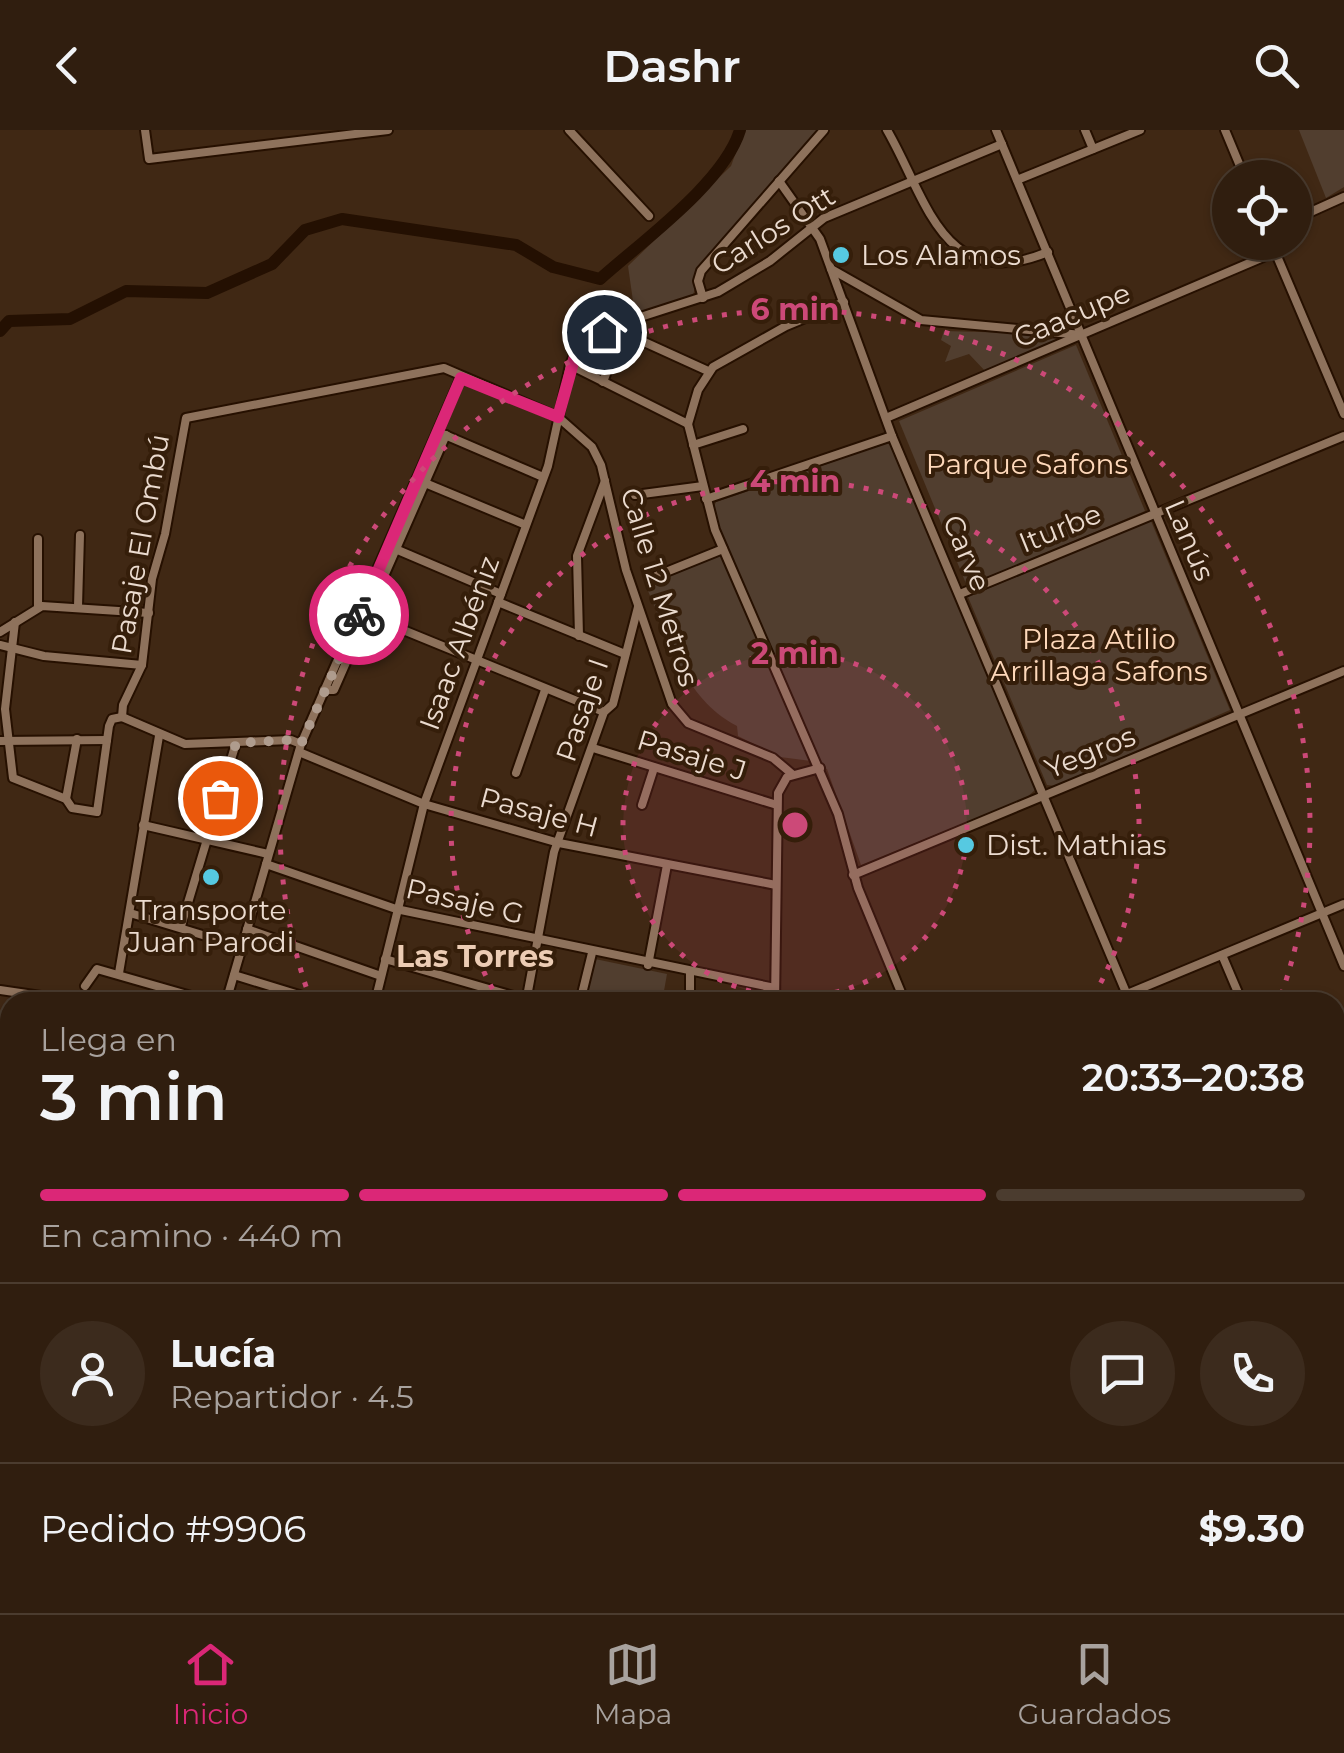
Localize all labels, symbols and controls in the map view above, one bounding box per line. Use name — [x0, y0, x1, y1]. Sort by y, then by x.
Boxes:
icon: back — [40, 38, 95, 93]
text: Dashr — [603, 38, 741, 93]
icon: search — [1249, 38, 1304, 93]
map controls — [1212, 160, 1312, 260]
button: locate — [1212, 160, 1312, 260]
street label: Carlos Ott — [705, 179, 841, 281]
place label: Los Alamos — [861, 238, 1021, 272]
marker: Los Alamos — [830, 244, 852, 266]
street label: Caacupe — [1009, 275, 1135, 355]
pin — [562, 290, 647, 375]
text: 6 min — [751, 291, 839, 328]
icon: home — [577, 305, 632, 360]
street label: Pasaje El Ombú — [104, 431, 176, 657]
park label: Parque Safons — [926, 447, 1128, 481]
text: 4 min — [750, 463, 840, 500]
street label: Calle 12 Metros — [614, 484, 706, 690]
street label: Lanús — [1158, 495, 1222, 585]
street label: Iturbe — [1014, 496, 1106, 560]
street label: Carve — [936, 510, 998, 596]
street label: Isaac Albéniz — [412, 551, 506, 735]
courier — [309, 565, 409, 665]
icon: bike — [332, 588, 387, 643]
park label: Plaza Atilio Arrillaga Safons — [990, 622, 1208, 688]
text: 2 min — [751, 635, 839, 672]
street label: Pasaje I — [549, 654, 615, 766]
street label: Yegros — [1040, 719, 1140, 785]
street label: Pasaje J — [633, 722, 751, 788]
pin — [178, 756, 263, 841]
icon: bag — [193, 771, 248, 826]
street label: Pasaje H — [476, 780, 602, 844]
centre of rings — [777, 807, 813, 843]
place label: Dist. Mathias — [986, 828, 1167, 862]
marker: Dist. Mathias — [955, 834, 977, 856]
marker: Transporte Juan Parodi — [200, 866, 222, 888]
street label: Pasaje G — [403, 871, 527, 931]
place label: Transporte Juan Parodi — [127, 893, 294, 959]
district label: Las Torres — [396, 938, 554, 975]
text: Llega en — [40, 1020, 177, 1059]
text: 20:33–20:38 — [1082, 1054, 1305, 1101]
text: 3 min — [40, 1057, 228, 1136]
text: En camino · 440 m — [40, 1216, 343, 1255]
button: person — [40, 1321, 145, 1426]
button: chat — [1070, 1321, 1175, 1426]
button: phone — [1200, 1321, 1305, 1426]
text: Lucía — [170, 1330, 276, 1377]
text: Repartidor · 4.5 — [170, 1377, 414, 1416]
text: Pedido #9906 — [40, 1505, 306, 1552]
text: $9.30 — [1199, 1505, 1305, 1552]
tab: Inicio — [173, 1637, 248, 1731]
tab: Mapa — [594, 1637, 672, 1731]
tab: Guardados — [1018, 1637, 1171, 1731]

